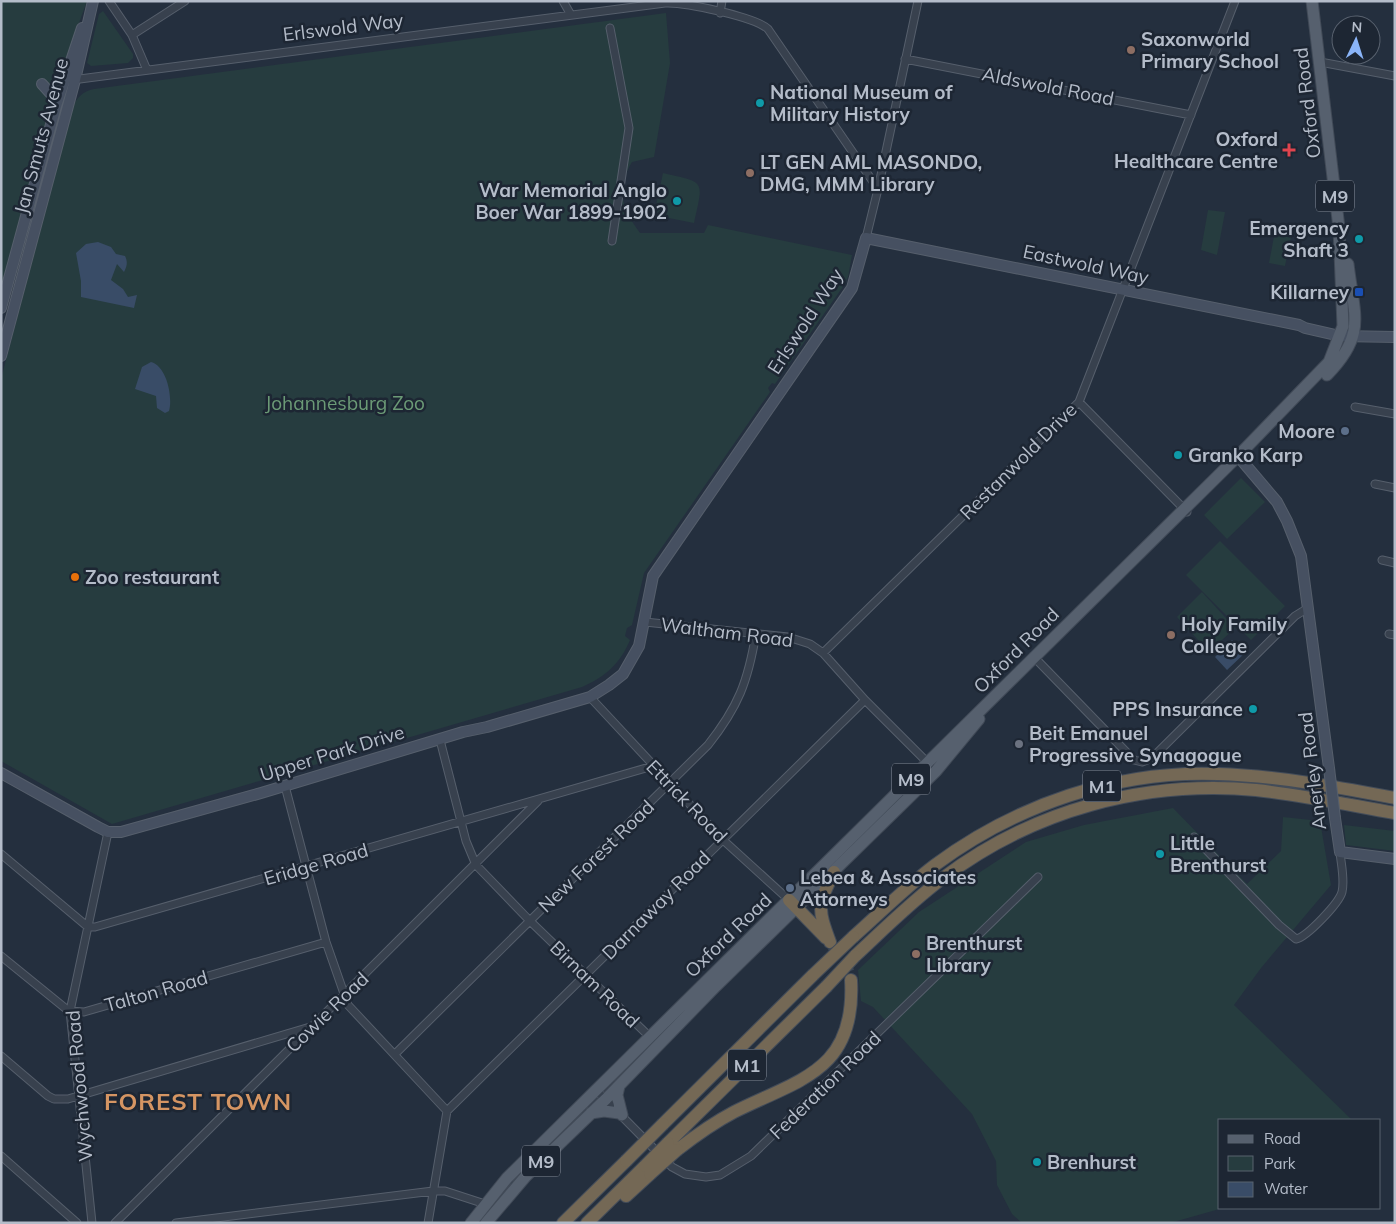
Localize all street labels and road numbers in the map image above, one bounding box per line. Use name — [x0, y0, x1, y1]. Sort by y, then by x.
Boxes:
street label: Erlswold Way — [281, 8, 405, 46]
street label: Oxford Road — [1288, 46, 1326, 160]
street label: Jan Smuts Avenue — [9, 55, 73, 217]
street label: Aldswold Road — [980, 61, 1116, 111]
road number: M9 — [1316, 180, 1354, 212]
street label: Eastwold Way — [1021, 239, 1151, 289]
street label: Erlswold Way — [762, 264, 848, 378]
street label: Restanwold Drive — [954, 397, 1082, 525]
street label: Oxford Road — [968, 602, 1064, 698]
street label: Waltham Road — [659, 612, 795, 652]
street label: Anerley Road — [1293, 711, 1331, 831]
street label: Upper Park Drive — [257, 720, 407, 786]
street label: Ettrick Road — [641, 754, 733, 848]
road number: M9 — [892, 764, 930, 794]
road number: M1 — [1083, 770, 1121, 801]
street label: New Forest Road — [533, 795, 659, 917]
street label: Eridge Road — [261, 838, 371, 890]
street label: Darnaway Road — [597, 846, 715, 964]
street label: Oxford Road — [680, 888, 776, 982]
street label: Birnam Road — [545, 935, 645, 1033]
street label: Talton Road — [102, 965, 210, 1017]
street label: Cowie Road — [281, 967, 373, 1057]
street label: Wychwood Road — [60, 1009, 98, 1163]
street label: Federation Road — [764, 1026, 886, 1144]
road number: M1 — [728, 1050, 766, 1080]
road number: M9 — [522, 1146, 560, 1176]

